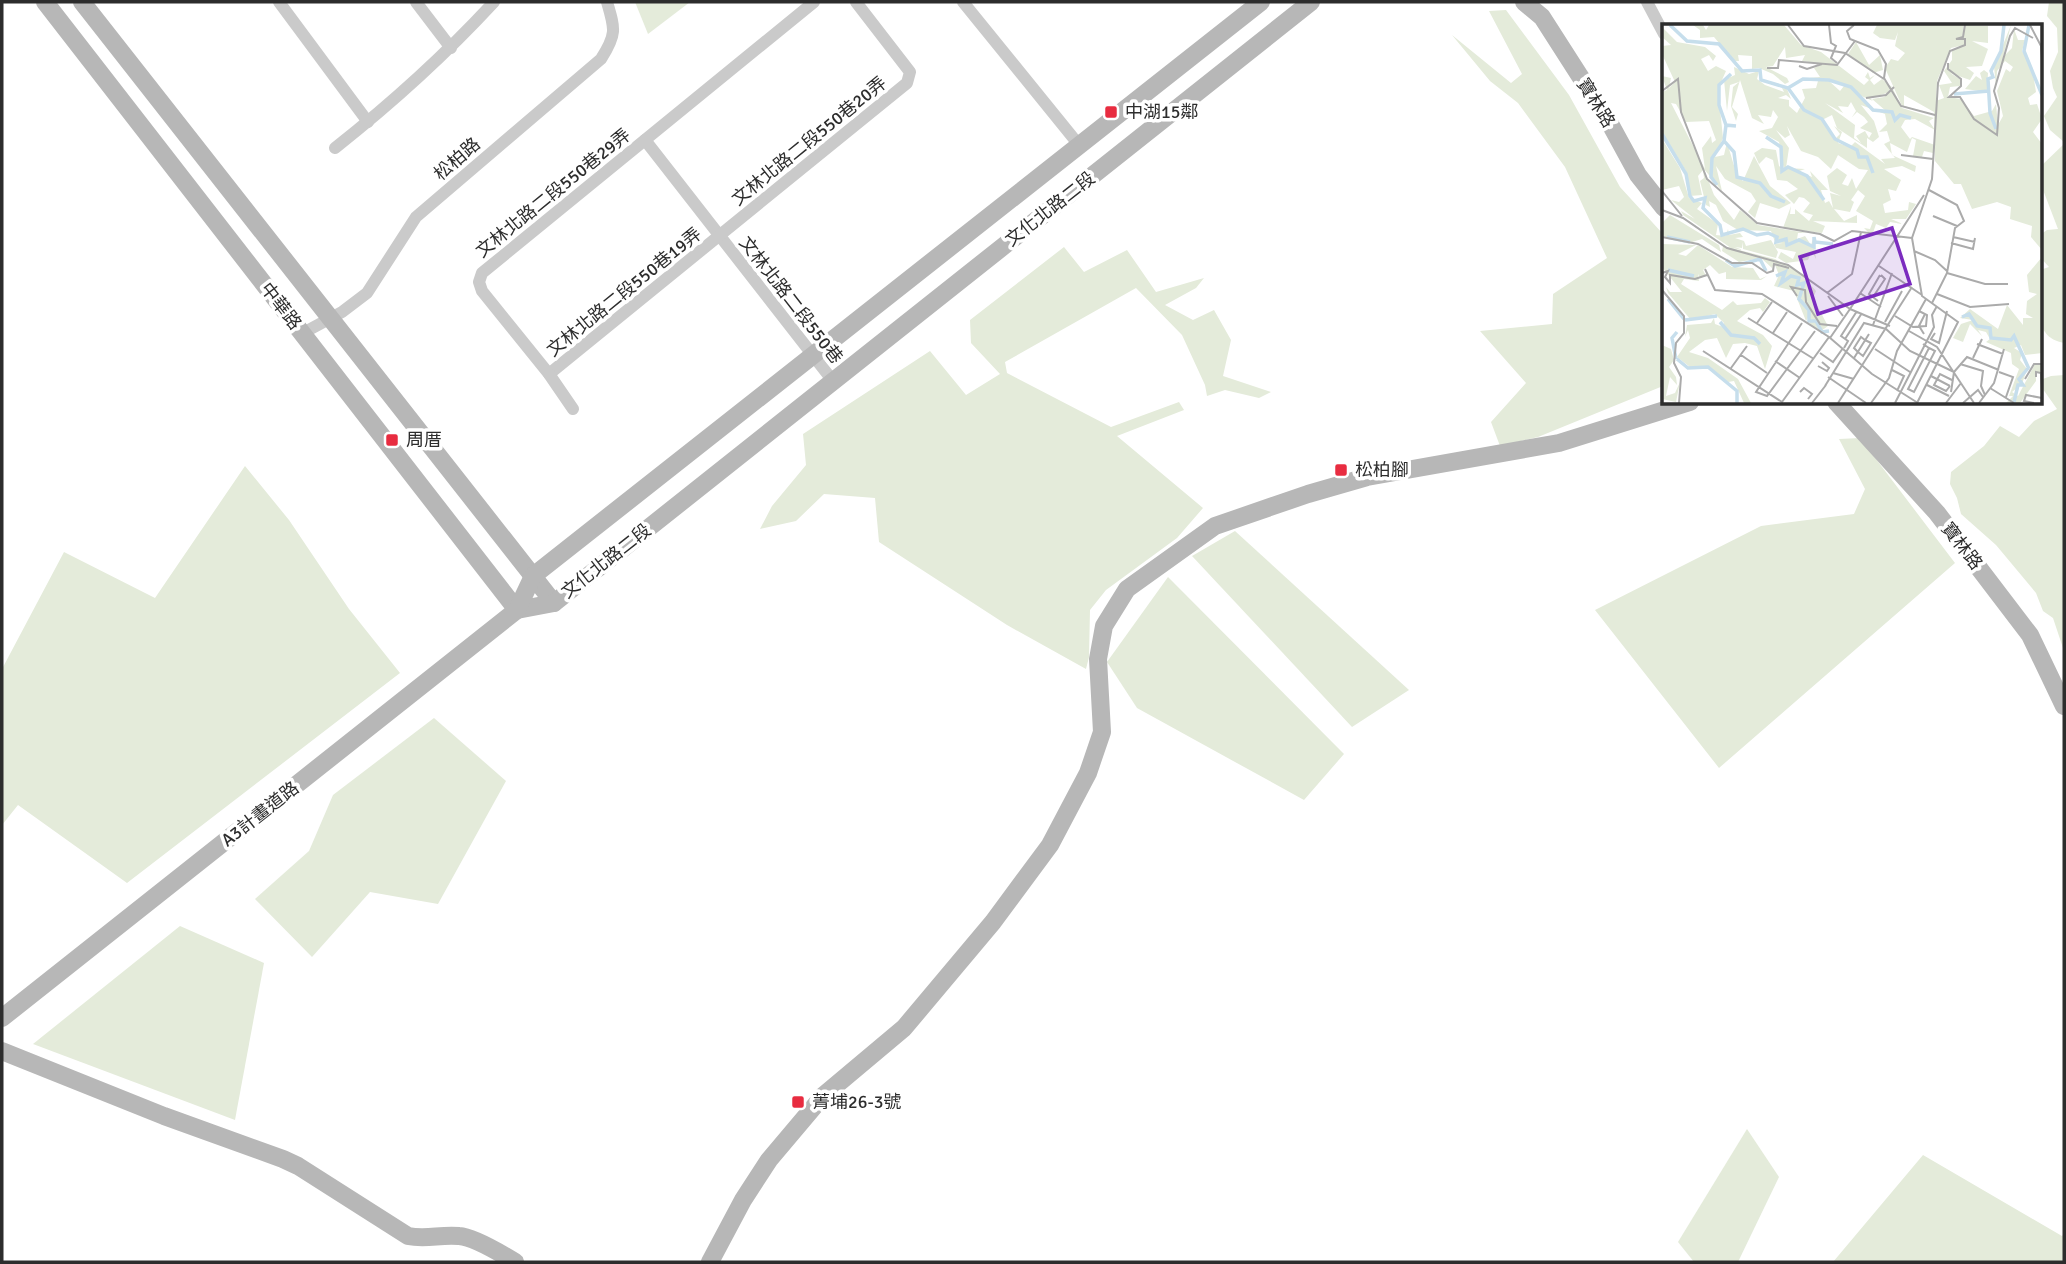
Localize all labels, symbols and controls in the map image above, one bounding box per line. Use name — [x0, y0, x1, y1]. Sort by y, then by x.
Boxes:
inset map — [1662, 24, 2042, 404]
street label: 文林北路二段550巷20弄 — [727, 72, 891, 210]
street label: 寶林路 — [1572, 74, 1620, 132]
place label: 中湖15鄰 — [1125, 101, 1198, 123]
marker: 中湖15鄰 — [1103, 104, 1119, 120]
street label: 文林北路二段550巷29弄 — [471, 124, 635, 262]
street label: 松柏路 — [429, 133, 485, 185]
street label: 文化北路二段 — [1001, 167, 1099, 251]
street label: 文林北路二段550巷19弄 — [542, 223, 706, 361]
street label: 文林北路二段550巷 — [735, 232, 847, 368]
street label: 中華路 — [256, 278, 306, 334]
place label: 周厝 — [406, 429, 442, 451]
marker: 周厝 — [384, 432, 400, 448]
place label: 松柏腳 — [1355, 459, 1409, 481]
marker: 松柏腳 — [1333, 462, 1349, 478]
street label: 寶林路 — [1937, 518, 1987, 574]
street label: 文化北路二段 — [557, 519, 655, 603]
street label: A3計畫道路 — [217, 777, 303, 851]
place label: 菁埔26-3號 — [812, 1091, 901, 1113]
marker: 菁埔26-3號 — [790, 1094, 806, 1110]

